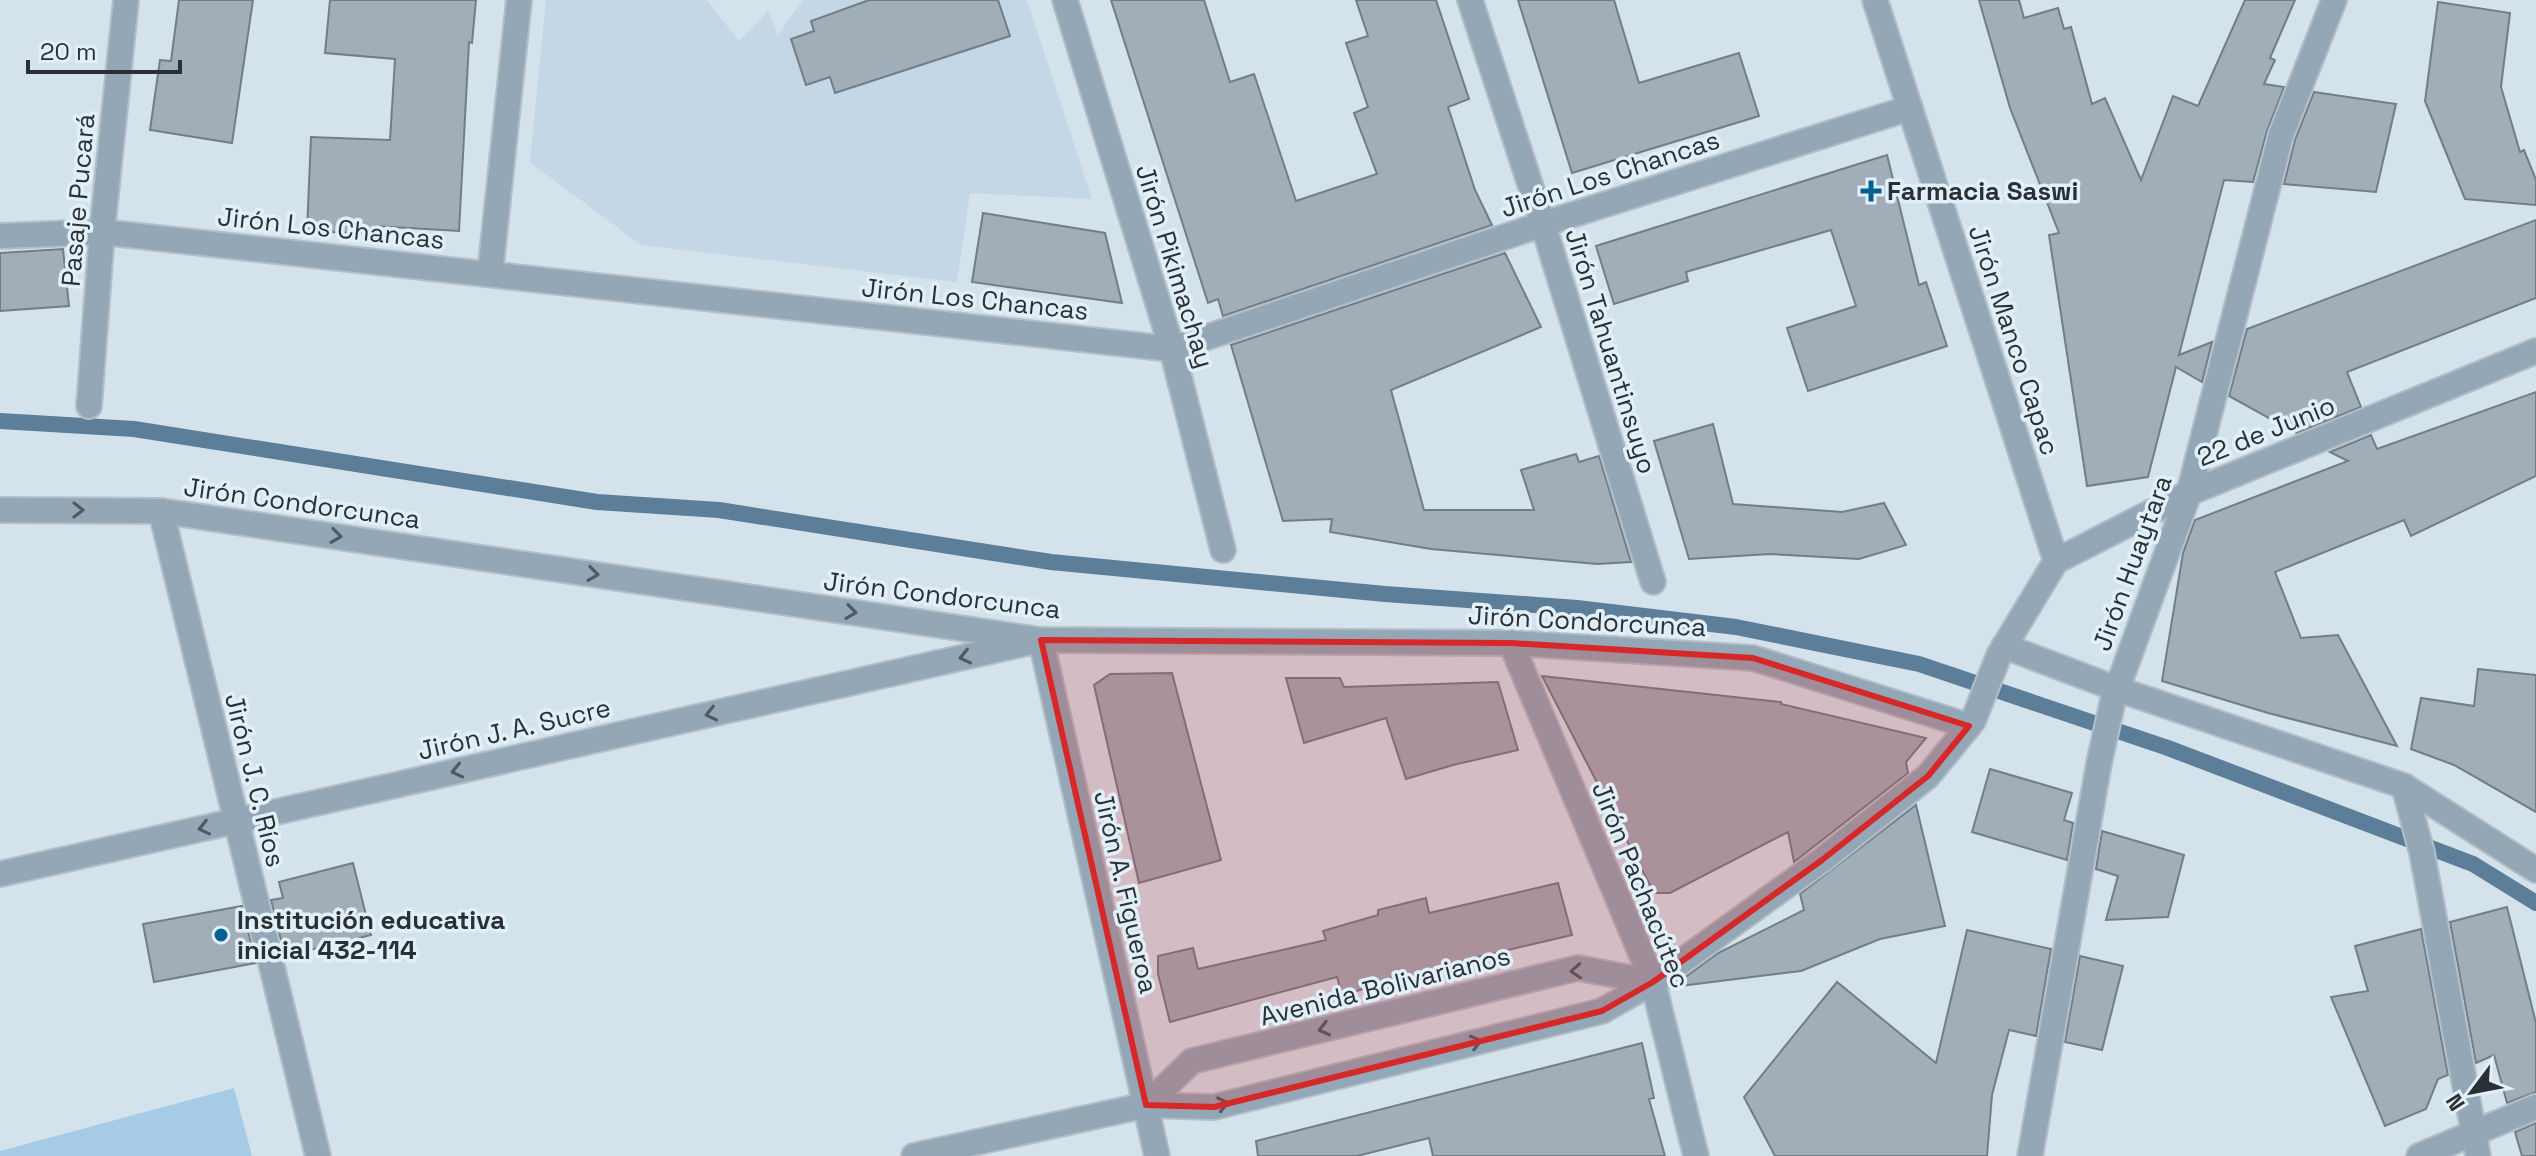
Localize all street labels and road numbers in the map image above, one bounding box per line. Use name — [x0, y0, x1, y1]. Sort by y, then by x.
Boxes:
street label: Pasaje Pucará — [54, 112, 103, 288]
street label: Jirón Los Chancas — [1496, 123, 1724, 225]
street label: Jirón Pikimachay — [1128, 160, 1222, 372]
street label: Jirón Los Chancas — [216, 199, 446, 257]
street label: Jirón Manco Capac — [1961, 221, 2067, 459]
street label: Jirón Tahuantinsuyo — [1557, 224, 1665, 478]
street label: Jirón Los Chancas — [860, 270, 1090, 328]
street label: 22 de Junio — [2192, 388, 2340, 474]
street label: Jirón Condorcunca — [182, 470, 423, 536]
street label: Jirón Huaytara — [2084, 470, 2180, 656]
street label: Jirón Condorcunca — [822, 564, 1063, 626]
street label: Jirón Condorcunca — [1467, 598, 1707, 644]
street label: Jirón J. C. Ríos — [217, 690, 293, 870]
street label: Jirón J. A. Sucre — [414, 690, 614, 768]
street label: Jirón Pachacútec — [1584, 777, 1698, 993]
street label: Jirón A. Figueroa — [1086, 787, 1166, 997]
street label: Avenida Bolivarianos — [1256, 938, 1514, 1034]

